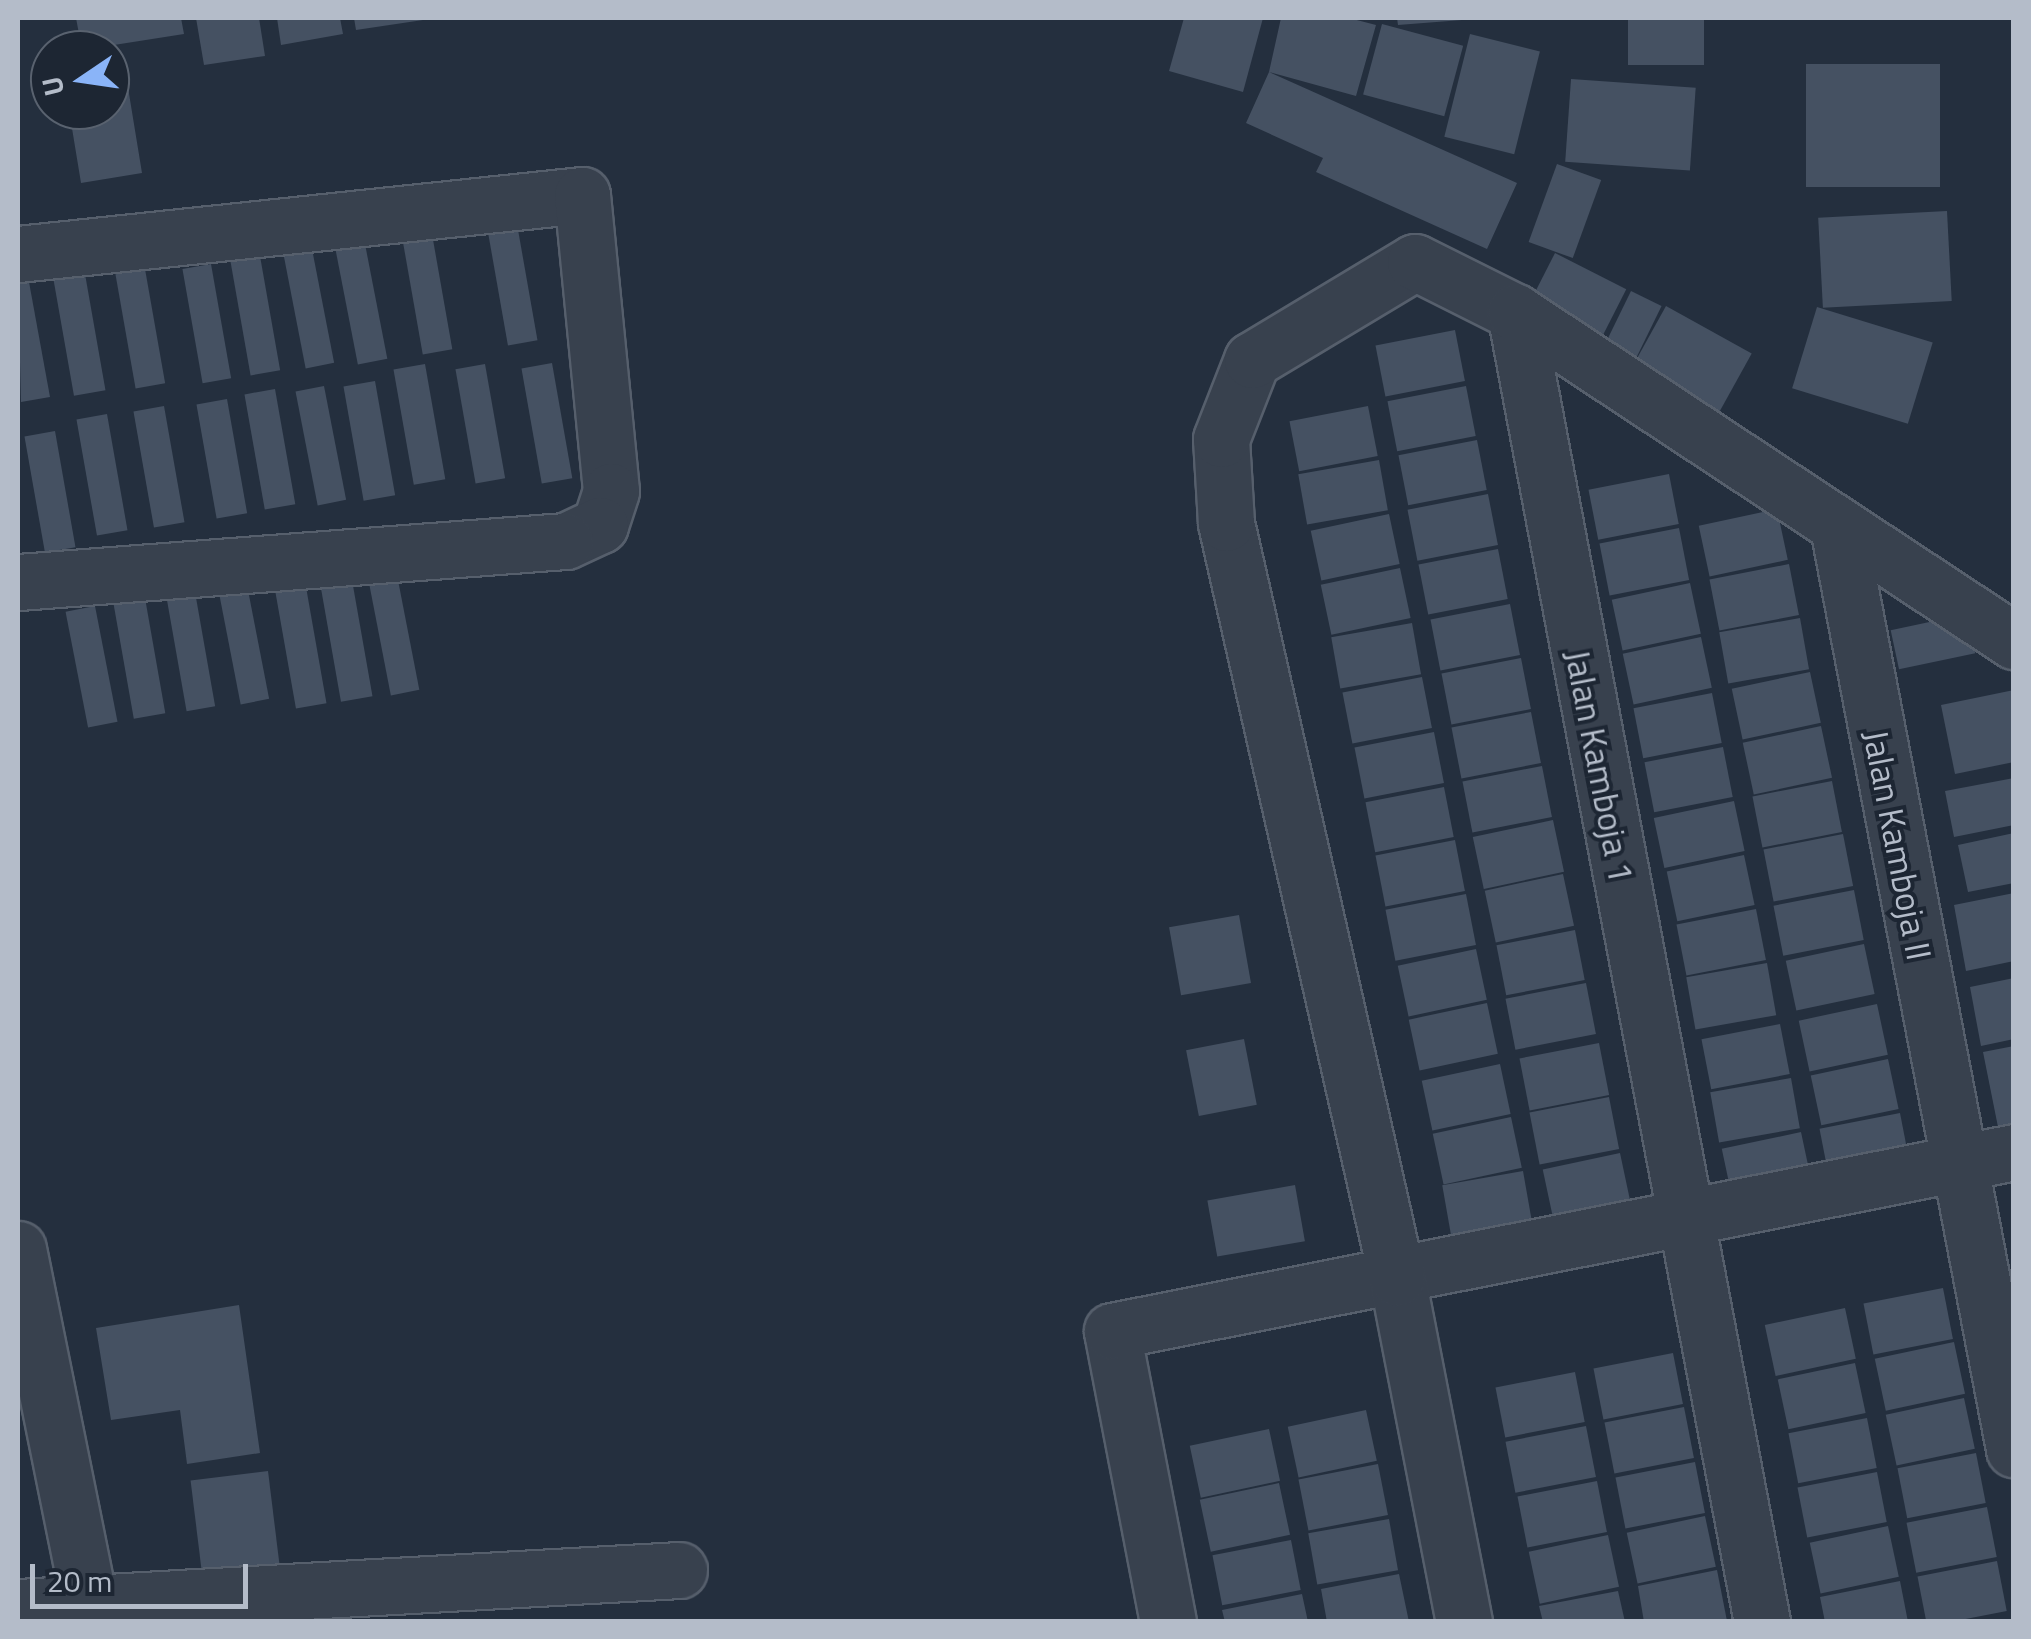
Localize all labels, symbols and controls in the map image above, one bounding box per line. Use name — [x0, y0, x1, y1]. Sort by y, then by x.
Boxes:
north arrow — [30, 30, 130, 130]
text: U — [29, 73, 75, 100]
street label: Jalan Kamboja 1 — [1557, 646, 1643, 886]
street label: Jalan Kamboja II — [1855, 726, 1941, 964]
scale bar — [35, 1544, 252, 1606]
text: 20 m — [47, 1558, 112, 1604]

